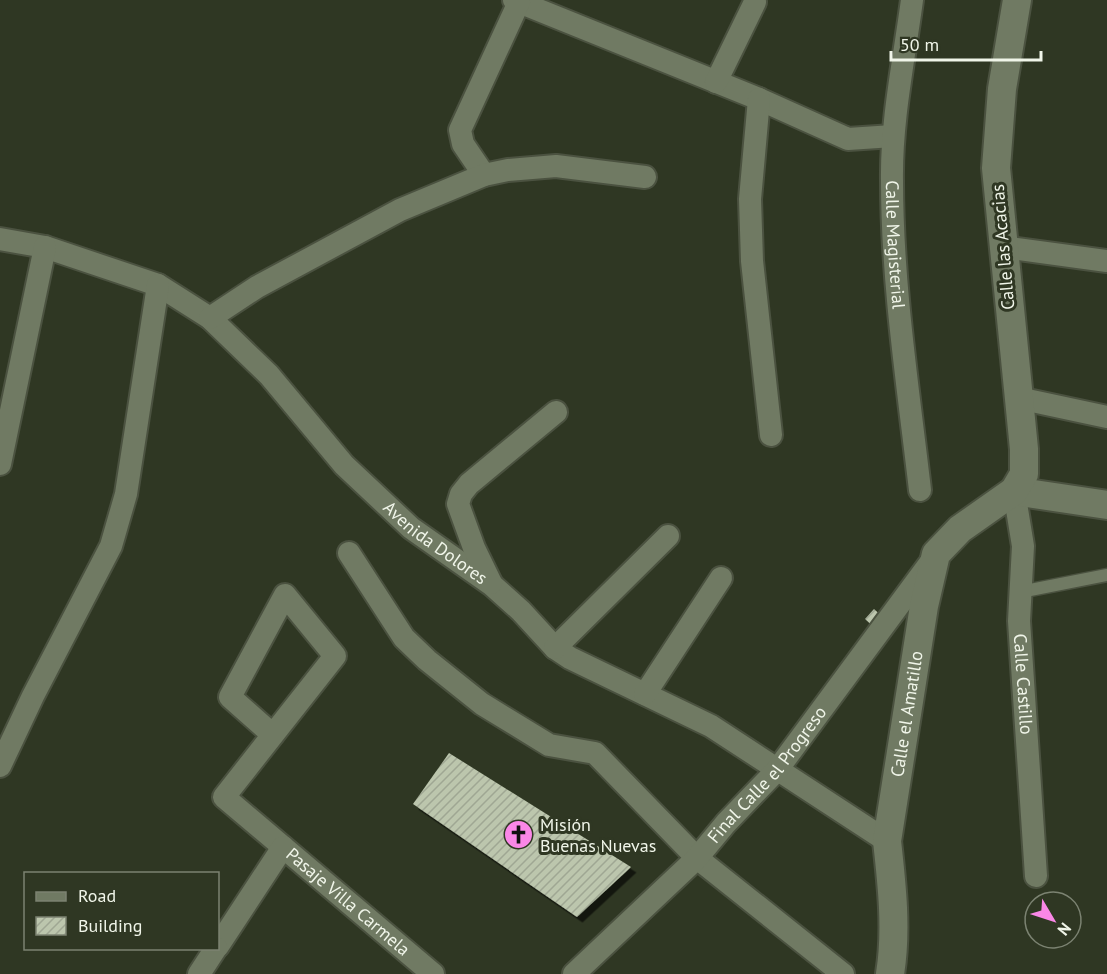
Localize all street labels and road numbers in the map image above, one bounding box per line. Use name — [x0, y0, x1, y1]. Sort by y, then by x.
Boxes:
street label: Calle Magisterial — [881, 180, 911, 311]
street label: Calle las Acacias — [986, 183, 1019, 311]
street label: Avenida Dolores — [379, 496, 492, 589]
street label: Calle Castillo — [1009, 633, 1039, 735]
street label: Calle el Amatillo — [885, 649, 928, 779]
street label: Final Calle el Progreso — [702, 701, 831, 848]
street label: Pasaje Villa Carmela — [281, 843, 415, 961]

